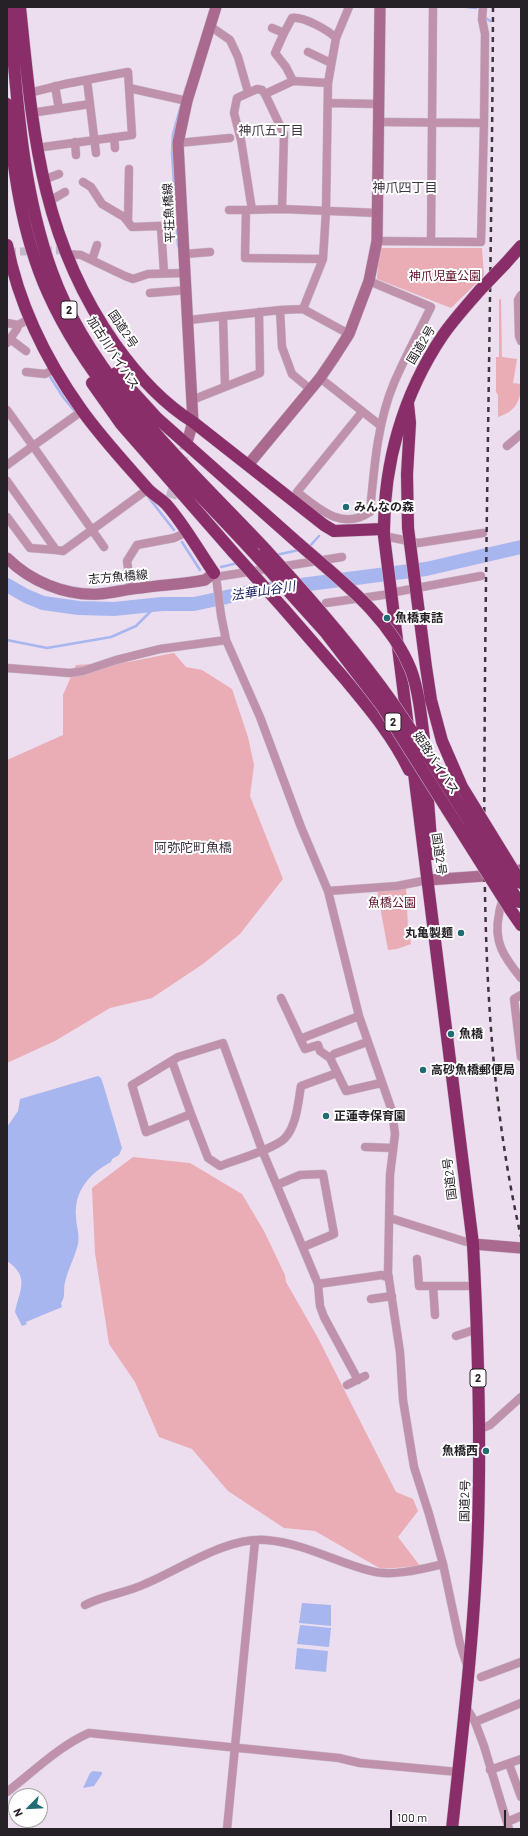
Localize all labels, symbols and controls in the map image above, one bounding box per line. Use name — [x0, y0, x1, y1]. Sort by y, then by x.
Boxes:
district label: 神爪五丁目 — [239, 123, 303, 139]
district label: 神爪四丁目 — [373, 180, 437, 196]
street label: 平荘魚橋線 — [160, 183, 178, 243]
park label: 神爪児童公園 — [409, 269, 481, 283]
road number: 2 — [61, 301, 77, 319]
street label: 国道2号 — [105, 307, 141, 351]
street label: 加古川バイパス — [84, 314, 142, 392]
street label: 国道2号 — [404, 323, 438, 367]
place label: みんなの森 — [354, 500, 414, 514]
marker: みんなの森 — [341, 502, 351, 512]
street label: 志方魚橋線 — [87, 567, 149, 587]
water label: 法華山谷川 — [230, 578, 296, 604]
place label: 魚橋東詰 — [395, 611, 443, 625]
marker: 魚橋東詰 — [382, 613, 392, 623]
road number: 2 — [385, 713, 401, 731]
street label: 姫路バイパス — [410, 729, 462, 797]
street label: 国道2号 — [429, 832, 449, 876]
district label: 阿弥陀町魚橋 — [154, 840, 232, 856]
park label: 魚橋公園 — [368, 896, 416, 910]
place label: 丸亀製麺 — [405, 926, 453, 940]
marker: 丸亀製麺 — [456, 928, 466, 938]
place label: 魚橋 — [459, 1027, 483, 1041]
marker: 魚橋 — [446, 1029, 456, 1039]
place label: 高砂魚橋郵便局 — [431, 1063, 515, 1077]
marker: 高砂魚橋郵便局 — [418, 1065, 428, 1075]
place label: 正蓮寺保育園 — [334, 1109, 406, 1123]
marker: 正蓮寺保育園 — [321, 1111, 331, 1121]
street label: 国道2号 — [440, 1157, 460, 1201]
road number: 2 — [470, 1369, 486, 1387]
place label: 魚橋西 — [442, 1444, 478, 1458]
marker: 魚橋西 — [481, 1446, 491, 1456]
street label: 国道2号 — [457, 1480, 473, 1522]
north arrow — [8, 1788, 48, 1828]
scale bar — [392, 1802, 508, 1828]
text: N — [10, 1807, 25, 1819]
text: 100 m — [397, 1810, 427, 1824]

